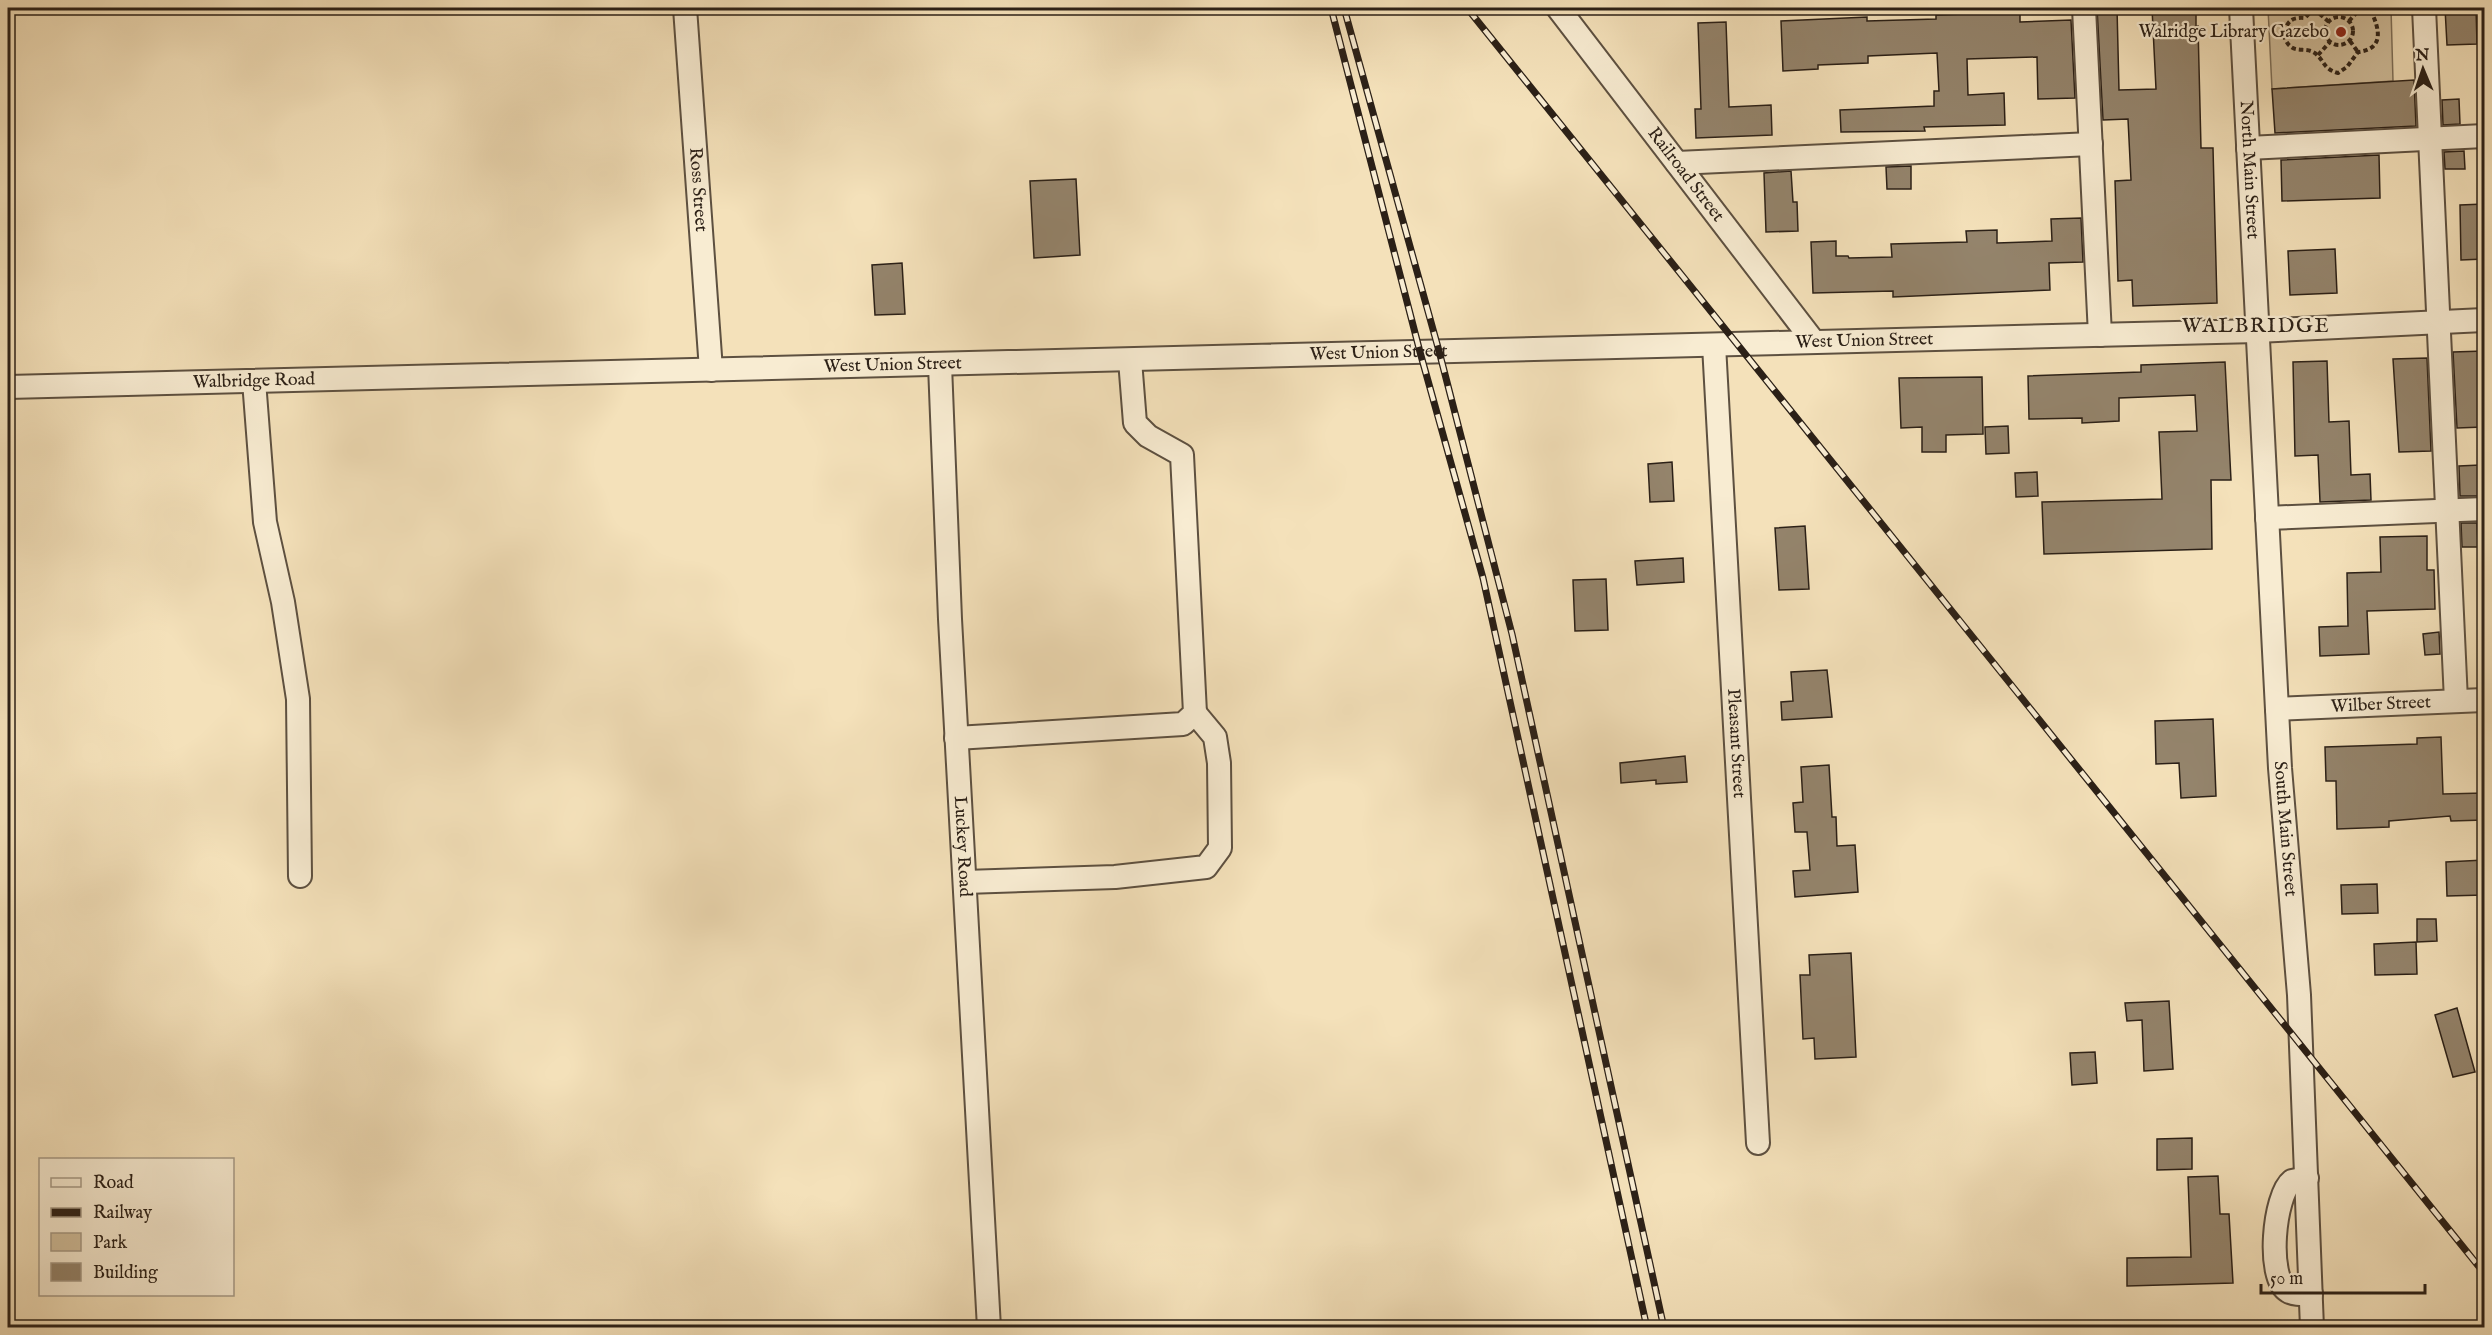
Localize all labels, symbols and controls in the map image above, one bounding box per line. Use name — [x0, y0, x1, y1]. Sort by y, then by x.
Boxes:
place label: Walridge Library Gazebo — [2138, 21, 2329, 44]
marker: Walridge Library Gazebo — [2334, 25, 2348, 39]
north arrow — [2393, 39, 2453, 99]
text: N — [2414, 46, 2430, 66]
street label: North Main Street — [2234, 100, 2264, 240]
street label: Railroad Street — [1642, 123, 1729, 227]
street label: Ross Street — [684, 146, 713, 233]
district label: WALBRIDGE — [2182, 313, 2330, 340]
street label: West Union Street — [1795, 328, 1934, 354]
street label: West Union Street — [1309, 340, 1448, 366]
street label: West Union Street — [823, 352, 962, 378]
street label: Walbridge Road — [193, 368, 316, 394]
street label: Pleasant Street — [1721, 688, 1750, 799]
street label: Wilber Street — [2330, 691, 2431, 718]
street label: South Main Street — [2268, 761, 2302, 897]
street label: Luckey Road — [948, 795, 977, 898]
legend — [39, 1158, 234, 1296]
text: Road — [93, 1172, 134, 1195]
text: Railway — [93, 1202, 152, 1225]
text: Park — [93, 1232, 128, 1255]
scale bar — [2261, 1257, 2424, 1295]
text: Building — [93, 1262, 158, 1285]
text: 50 m — [2270, 1268, 2303, 1291]

